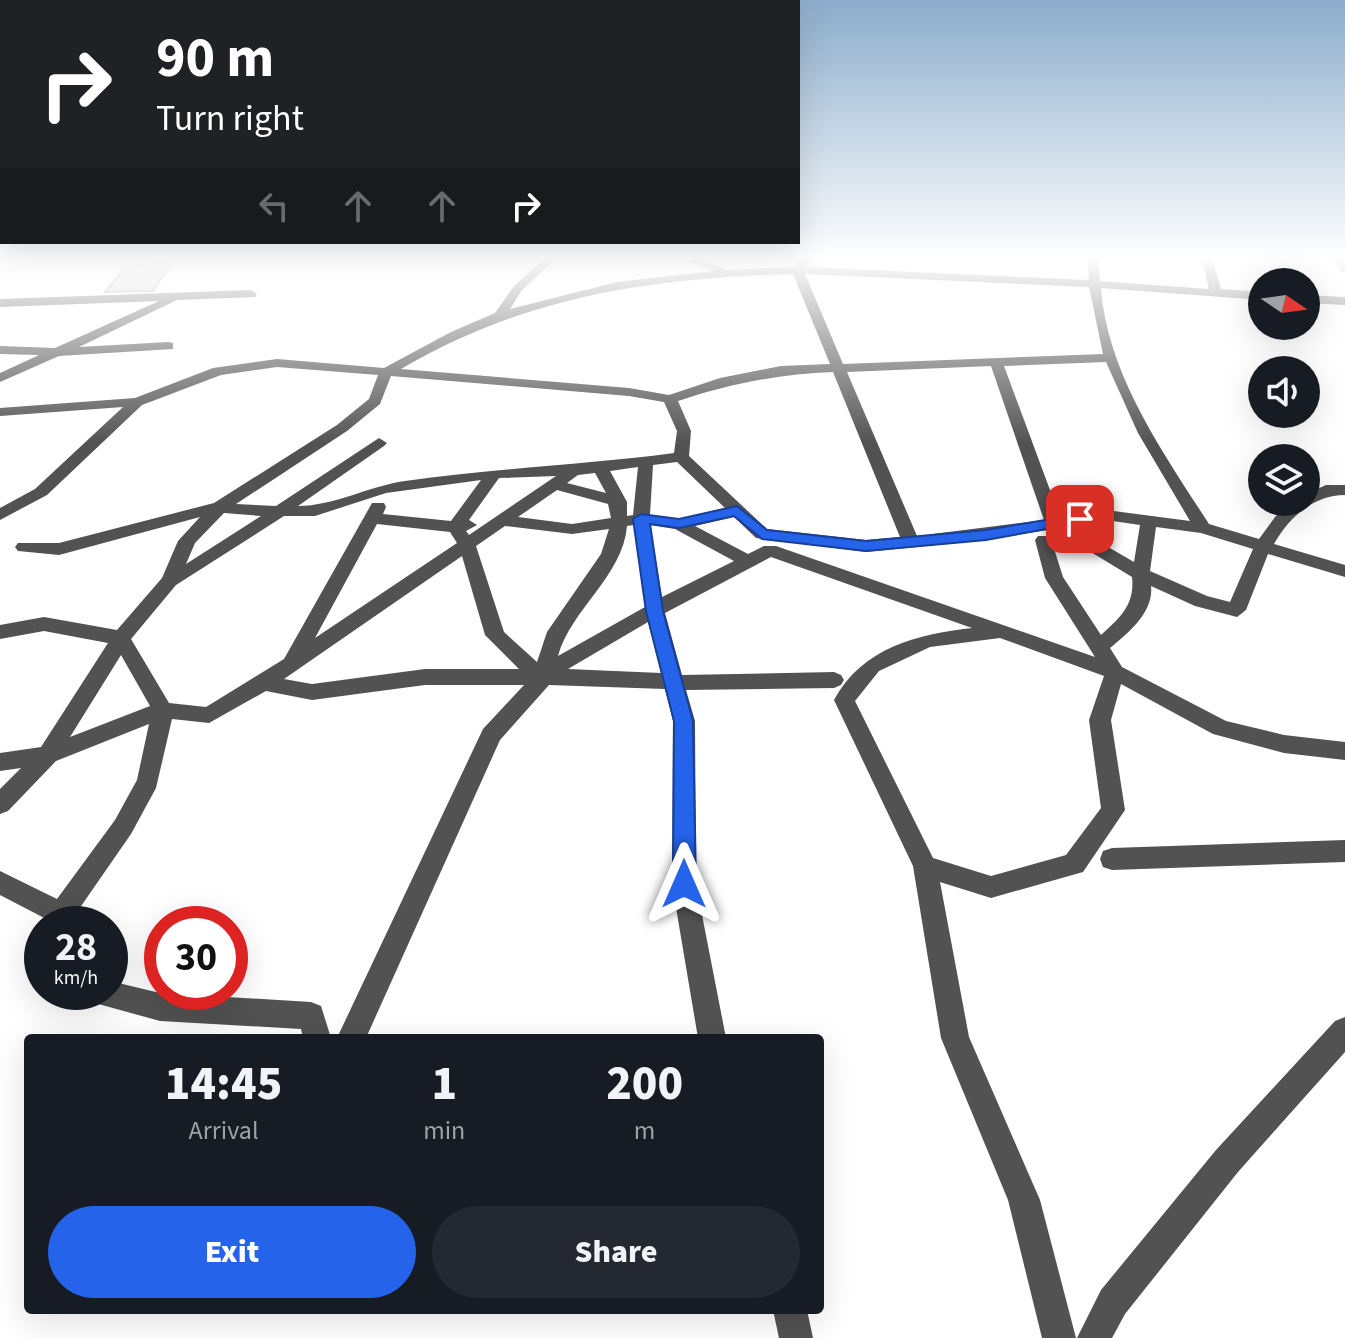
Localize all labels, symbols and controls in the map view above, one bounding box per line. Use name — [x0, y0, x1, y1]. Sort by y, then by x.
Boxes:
text: 90 m — [156, 19, 274, 98]
icon: right — [24, 32, 128, 136]
text: Turn right — [156, 93, 304, 144]
icon: left — [252, 184, 296, 228]
icon: ahead — [336, 184, 380, 228]
icon: ahead — [420, 184, 464, 228]
icon: right — [504, 184, 548, 228]
north arrow — [1248, 268, 1320, 340]
map controls — [1248, 268, 1320, 516]
button: sound — [1248, 356, 1320, 428]
button: layers — [1248, 444, 1320, 516]
pin — [1046, 485, 1114, 553]
icon: arrive — [1058, 497, 1102, 541]
position arrow — [642, 842, 726, 926]
speed limit sign: 30 — [144, 906, 248, 1010]
text: 28 — [55, 919, 97, 976]
text: km/h — [54, 964, 98, 992]
text: 14:45 — [165, 1050, 282, 1118]
text: 1 — [431, 1050, 457, 1118]
text: 200 — [606, 1050, 683, 1118]
text: Arrival — [189, 1112, 259, 1149]
text: min — [423, 1112, 465, 1149]
text: m — [634, 1112, 655, 1149]
button: Exit — [48, 1206, 416, 1298]
button: Share — [432, 1206, 800, 1298]

